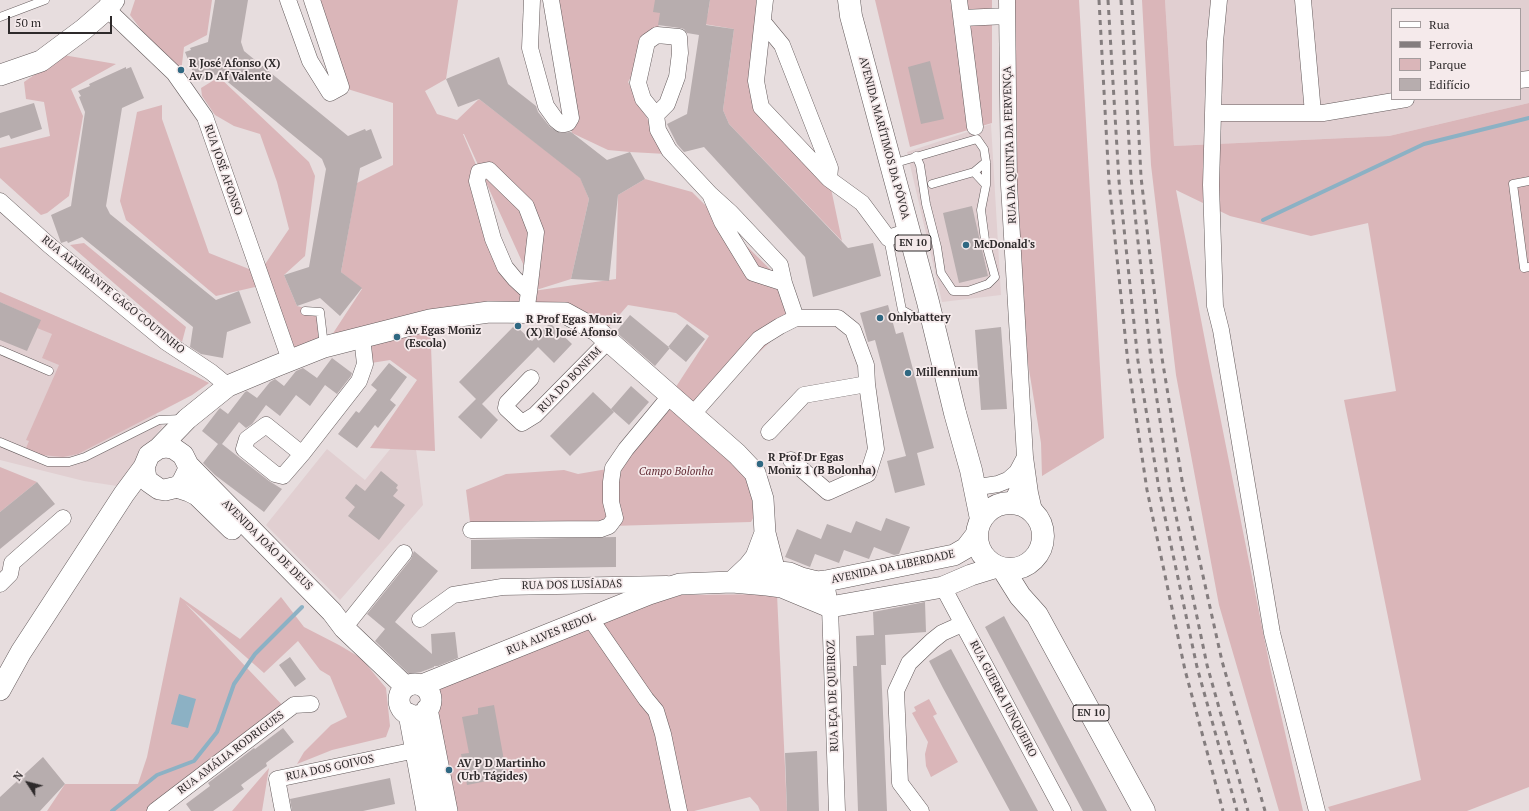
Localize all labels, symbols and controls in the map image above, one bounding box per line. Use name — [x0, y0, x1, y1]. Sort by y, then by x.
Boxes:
scale bar — [10, 8, 114, 34]
legend — [1391, 8, 1521, 100]
text: 50 m — [15, 15, 41, 30]
text: Rua — [1429, 17, 1450, 32]
text: Ferrovia — [1429, 37, 1473, 52]
street label: AVENIDA MARÍTIMOS DA PÓVOA — [856, 55, 912, 221]
place label: R José Afonso (X) Av D Af Valente — [189, 57, 280, 83]
text: Parque — [1429, 57, 1466, 72]
marker: R José Afonso (X) Av D Af Valente — [176, 65, 186, 75]
street label: RUA DA QUINTA DA FERVENÇA — [1001, 66, 1019, 224]
text: Edifício — [1429, 77, 1470, 92]
street label: RUA JOSÉ AFONSO — [201, 123, 245, 217]
street label: RUA ALMIRANTE GAGO COUTINHO — [39, 233, 187, 357]
road number: EN 10 — [895, 235, 931, 251]
place label: McDonald's — [974, 238, 1035, 252]
marker: McDonald's — [961, 240, 971, 250]
place label: Onlybattery — [888, 311, 951, 325]
place label: R Prof Egas Moniz (X) R José Afonso — [526, 313, 622, 339]
marker: Onlybattery — [875, 313, 885, 323]
marker: R Prof Egas Moniz (X) R José Afonso — [513, 321, 523, 331]
place label: Av Egas Moniz (Escola) — [405, 324, 481, 350]
marker: Av Egas Moniz (Escola) — [392, 332, 402, 342]
street label: RUA DO BONFIM — [536, 345, 604, 415]
place label: Millennium — [916, 366, 978, 380]
marker: Millennium — [903, 368, 913, 378]
place label: R Prof Dr Egas Moniz 1 (B Bolonha) — [768, 451, 876, 477]
marker: R Prof Dr Egas Moniz 1 (B Bolonha) — [755, 459, 765, 469]
park label: Campo Bolonha — [639, 465, 713, 479]
street label: AVENIDA JOÃO DE DEUS — [219, 497, 315, 593]
street label: AVENIDA DA LIBERDADE — [830, 547, 956, 587]
street label: RUA DOS LUSÍADAS — [522, 578, 622, 592]
street label: RUA ALVES REDOL — [505, 610, 597, 658]
street label: RUA GUERRA JUNQUEIRO — [967, 639, 1039, 759]
street label: RUA EÇA DE QUEIROZ — [824, 640, 842, 752]
road number: EN 10 — [1073, 705, 1109, 721]
street label: RUA AMÁLIA RODRIGUES — [175, 709, 287, 797]
street label: RUA DOS GOIVOS — [285, 752, 375, 784]
place label: AV P D Martinho (Urb Tágides) — [457, 757, 546, 783]
north arrow — [8, 763, 48, 803]
marker: AV P D Martinho (Urb Tágides) — [444, 765, 454, 775]
text: N — [10, 768, 26, 783]

